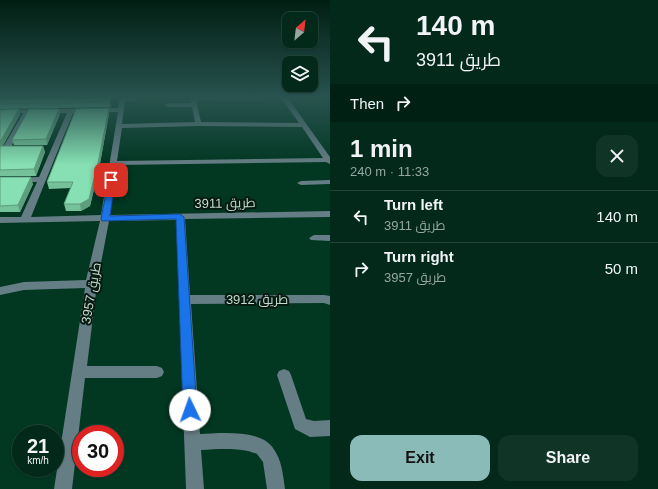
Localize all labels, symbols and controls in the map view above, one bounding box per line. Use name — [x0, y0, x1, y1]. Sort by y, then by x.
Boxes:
text: 140 m — [416, 10, 495, 41]
north arrow — [282, 12, 318, 48]
map controls — [282, 12, 318, 92]
icon: left — [350, 16, 402, 68]
text: طريق 3911 — [416, 50, 501, 70]
button: layers — [282, 56, 318, 92]
icon: right — [392, 92, 414, 114]
text: Then — [350, 95, 384, 112]
text: 1 min — [350, 135, 413, 162]
button: close — [596, 135, 638, 177]
pin — [94, 163, 128, 197]
text: 240 m · 11:33 — [350, 164, 429, 179]
icon: arrive — [100, 169, 122, 191]
street label: طريق 3911 — [194, 195, 256, 211]
text: Turn left — [384, 196, 443, 213]
icon: left — [350, 206, 372, 228]
text: 140 m — [596, 208, 638, 225]
text: طريق 3911 — [384, 218, 445, 233]
text: Turn right — [384, 248, 454, 265]
icon: right — [350, 258, 372, 280]
text: 50 m — [605, 260, 638, 277]
street label: طريق 3957 — [78, 261, 104, 325]
text: طريق 3957 — [384, 270, 446, 285]
street label: طريق 3912 — [226, 292, 288, 307]
position arrow — [169, 389, 211, 431]
speed limit sign: 30 — [72, 425, 124, 477]
text: 21 — [27, 435, 49, 457]
button: Exit — [350, 435, 490, 481]
button: Share — [498, 435, 638, 481]
text: km/h — [27, 455, 49, 466]

